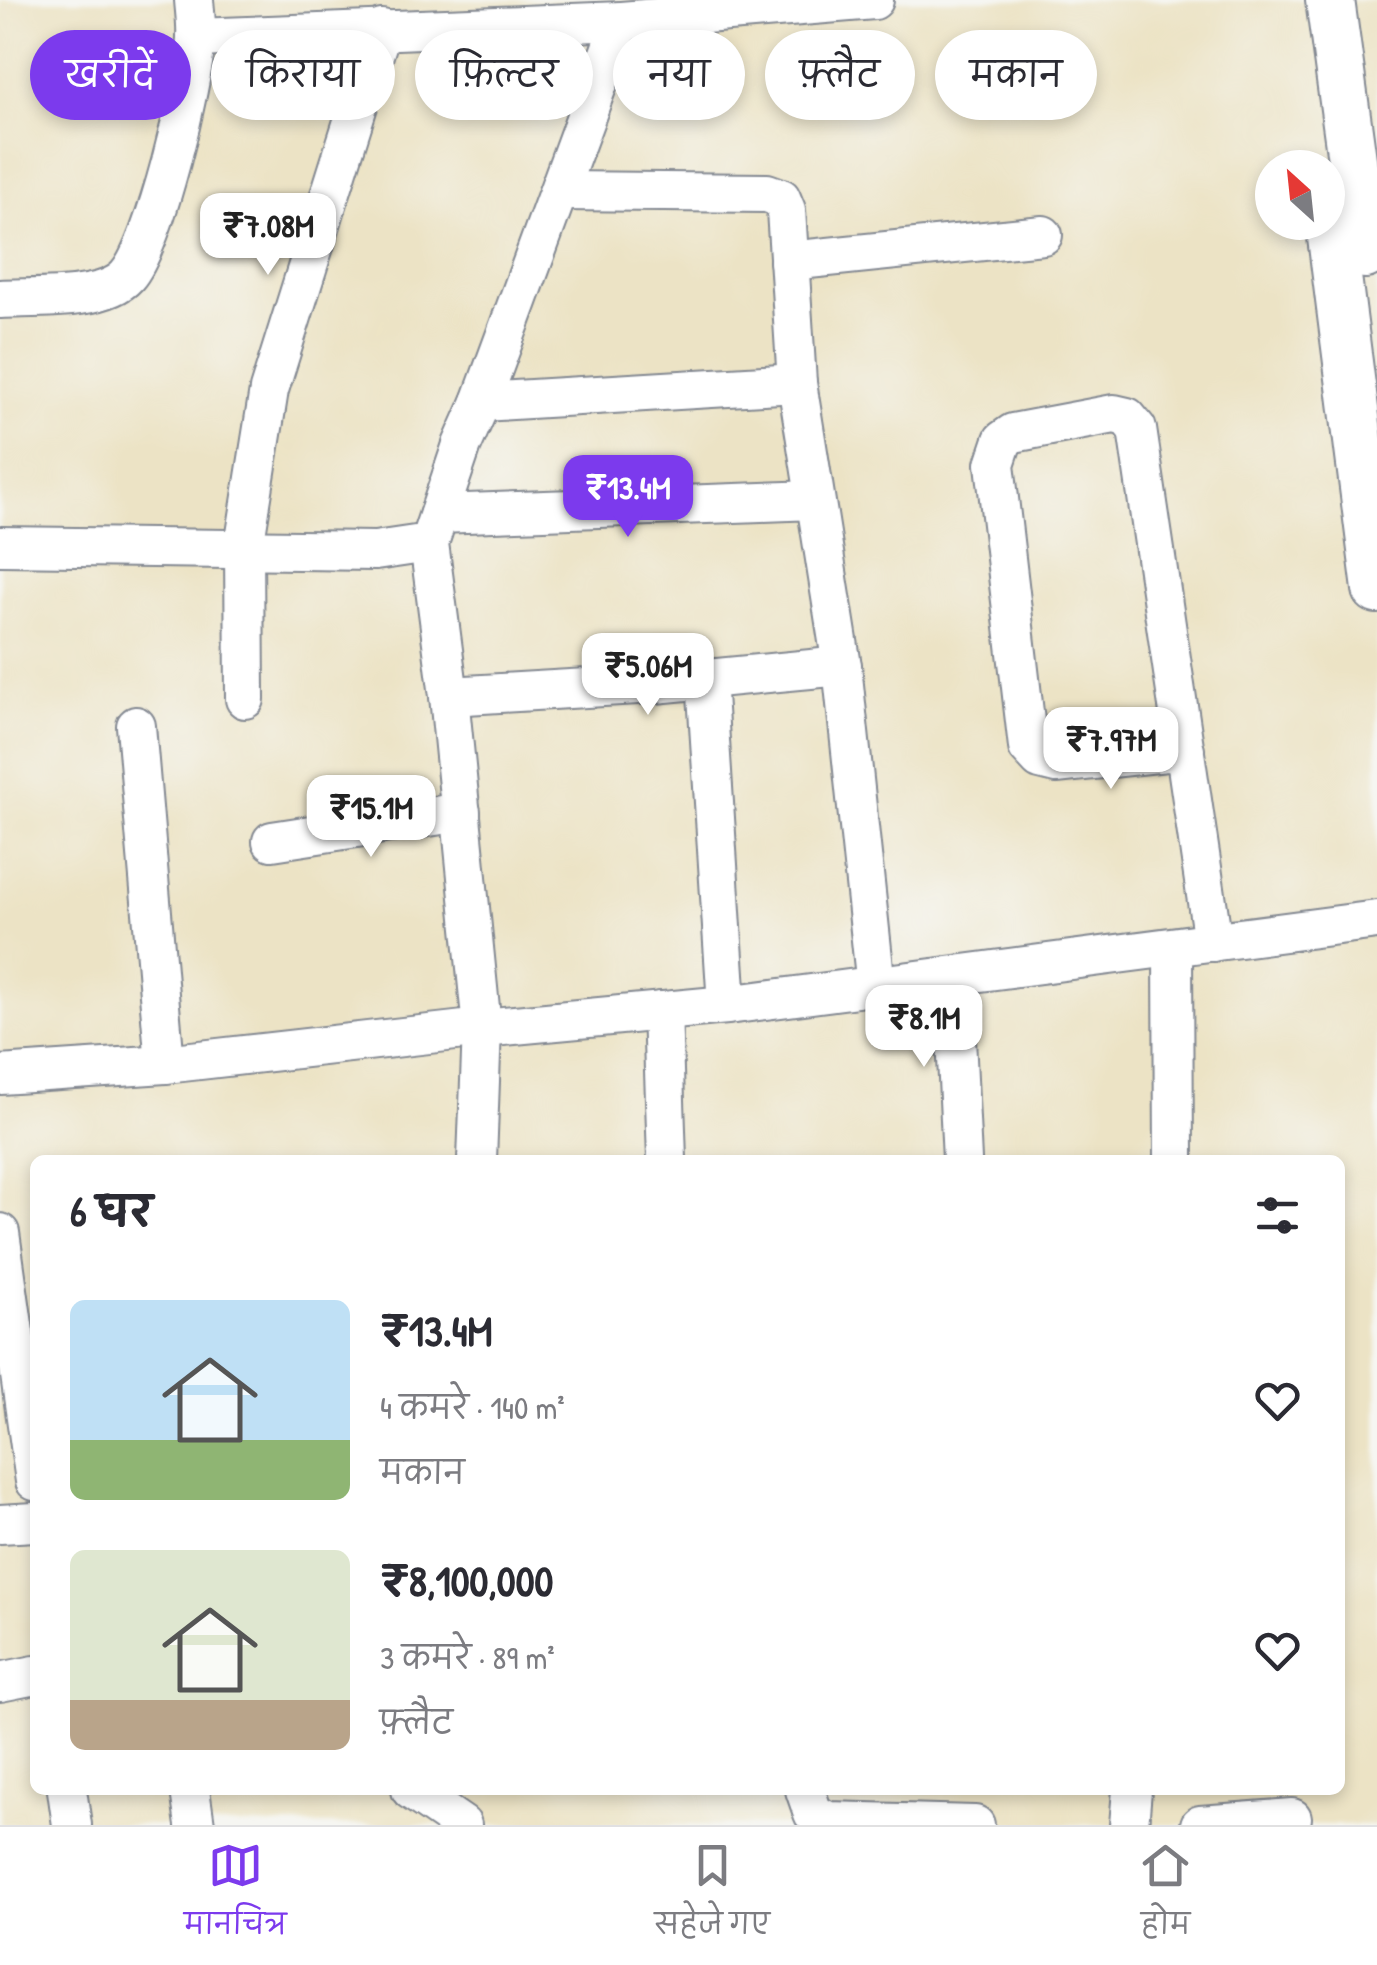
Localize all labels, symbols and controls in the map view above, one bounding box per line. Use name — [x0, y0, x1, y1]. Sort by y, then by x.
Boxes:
chip: खरीदें — [30, 30, 191, 120]
chip: किराया — [211, 30, 395, 120]
chip: फ़िल्टर — [415, 30, 593, 120]
chip: नया — [613, 30, 745, 120]
chip: फ़्लैट — [765, 30, 915, 120]
chip: मकान — [935, 30, 1097, 120]
north arrow — [1255, 150, 1345, 240]
map controls — [1255, 150, 1345, 240]
pin: ₹7.08M — [187, 193, 349, 278]
text: ₹7.08M — [222, 204, 314, 247]
pin: ₹13.4M — [547, 455, 709, 540]
text: ₹13.4M — [585, 466, 671, 509]
pin: ₹5.06M — [567, 633, 729, 718]
text: ₹5.06M — [604, 644, 692, 687]
pin: ₹7.97M — [1030, 707, 1192, 792]
text: ₹7.97M — [1065, 718, 1157, 761]
pin: ₹15.1M — [290, 775, 452, 860]
text: ₹15.1M — [329, 786, 413, 829]
pin: ₹8.1M — [854, 985, 994, 1070]
text: ₹8.1M — [887, 996, 961, 1039]
text: 6 घर — [70, 1182, 152, 1239]
icon: filters — [1250, 1188, 1305, 1243]
text: ₹13.4M — [380, 1302, 493, 1359]
icon: home — [150, 1340, 270, 1460]
icon: heart — [1250, 1373, 1305, 1428]
text: 4 कमरे · 140 m² — [380, 1386, 565, 1429]
text: मकान — [380, 1451, 465, 1494]
text: ₹8,100,000 — [380, 1552, 553, 1609]
icon: home — [150, 1590, 270, 1710]
icon: heart — [1250, 1623, 1305, 1678]
text: 3 कमरे · 89 m² — [380, 1636, 555, 1679]
text: फ़्लैट — [380, 1701, 453, 1744]
tab: मानचित्र — [184, 1838, 287, 1955]
tab: सहेजे गए — [655, 1838, 770, 1955]
tab: होम — [1138, 1838, 1193, 1955]

